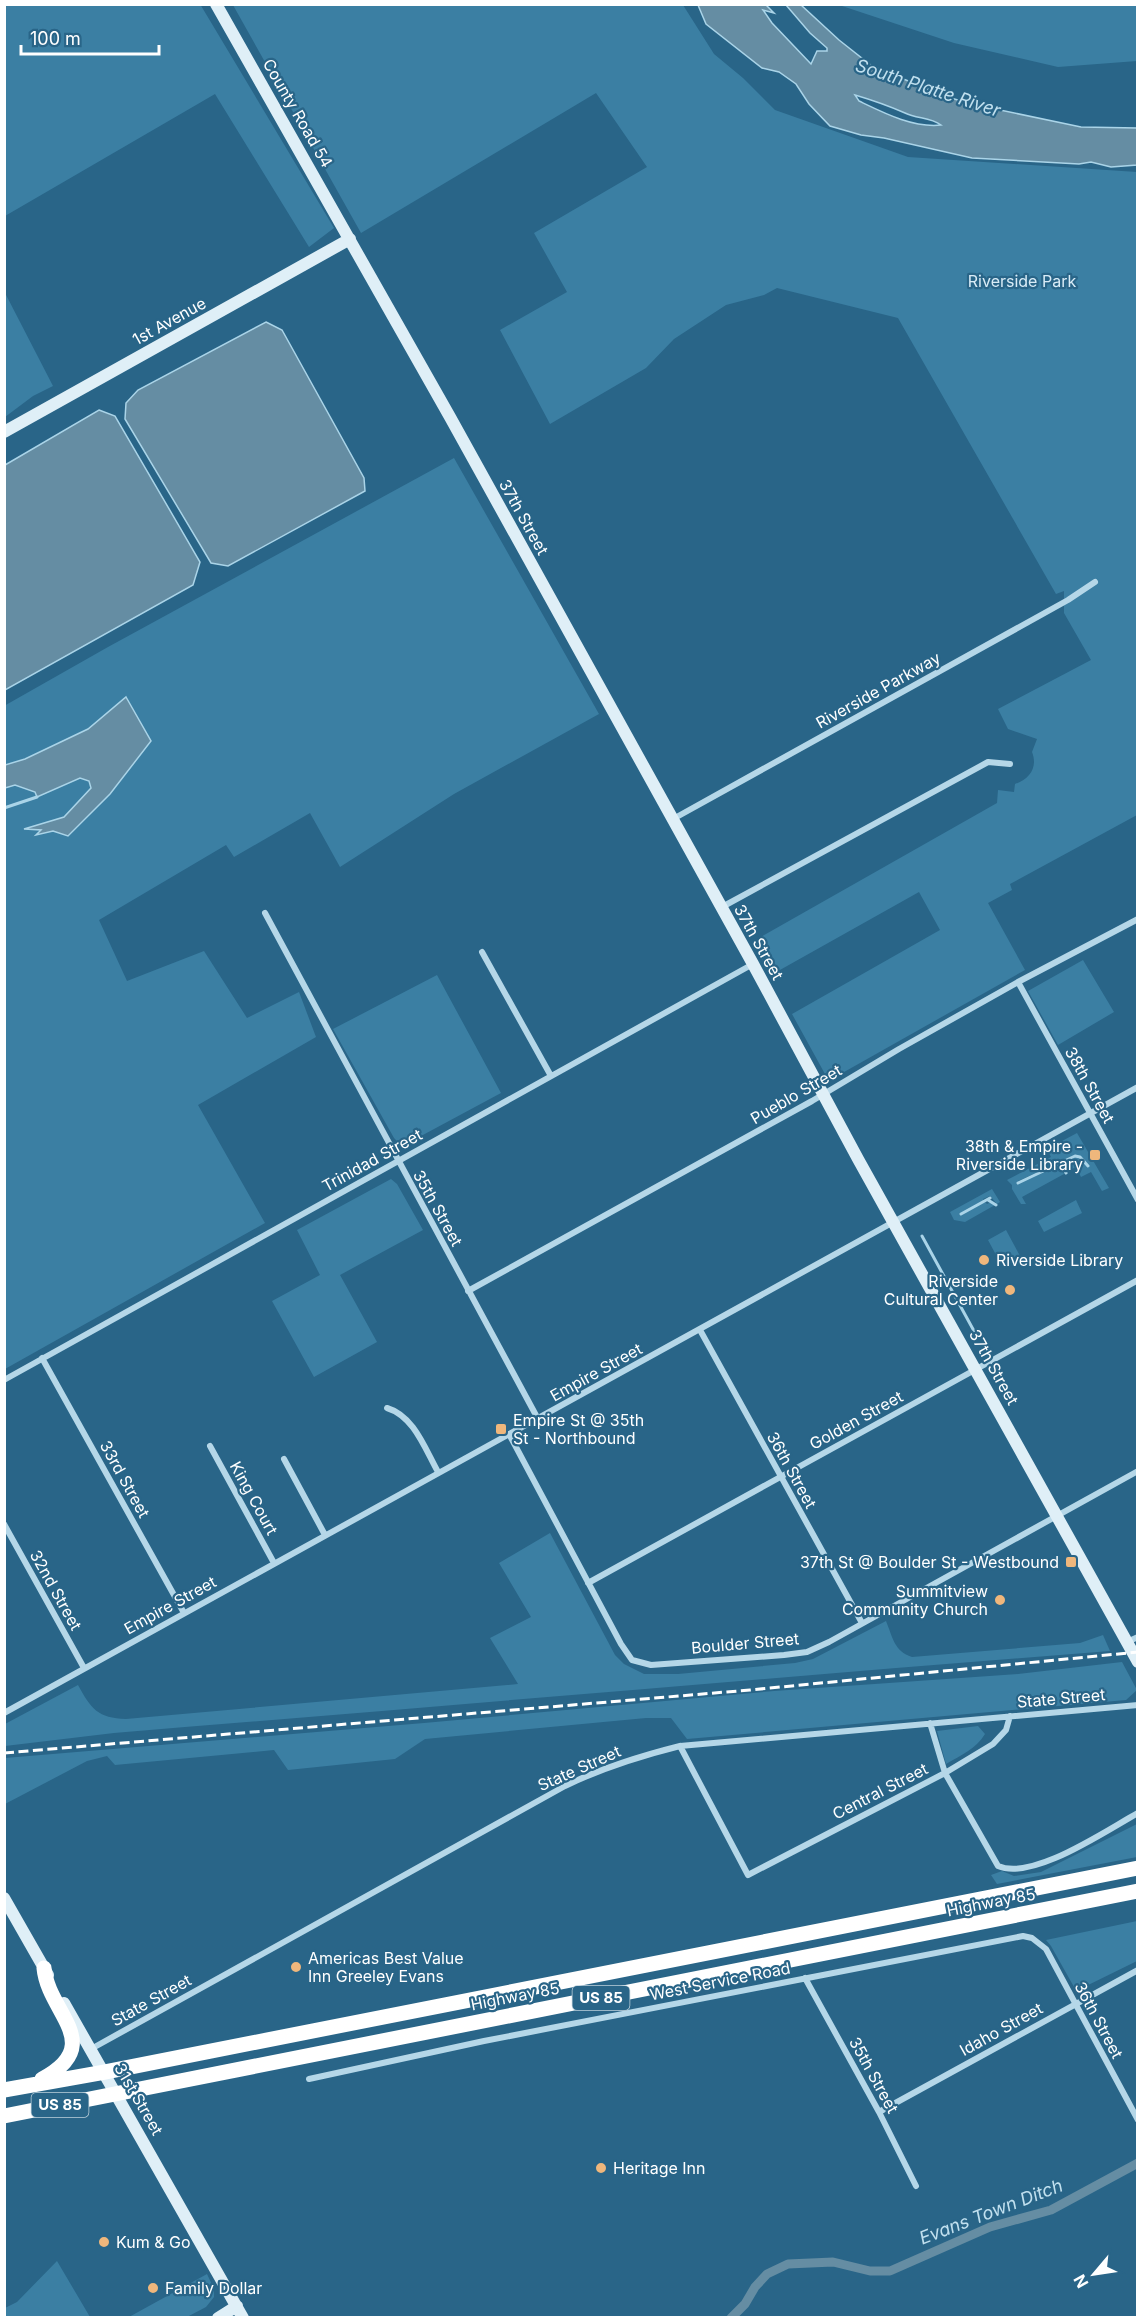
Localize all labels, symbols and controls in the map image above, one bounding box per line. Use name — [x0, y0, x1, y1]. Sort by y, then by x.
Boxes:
scale bar — [21, 18, 159, 56]
text: 100 m — [30, 28, 81, 49]
water label: South Platte River — [853, 54, 1004, 121]
street label: County Road 54 — [259, 55, 337, 171]
park label: Riverside Park — [968, 271, 1076, 291]
street label: 1st Avenue — [129, 293, 209, 349]
street label: 37th Street — [495, 476, 553, 558]
street label: Riverside Parkway — [812, 647, 944, 733]
street label: 37th Street — [730, 901, 788, 983]
street label: 38th Street — [1061, 1043, 1119, 1127]
street label: Pueblo Street — [747, 1060, 845, 1128]
street label: Trinidad Street — [319, 1124, 425, 1196]
place label: 38th & Empire - Riverside Library — [956, 1136, 1083, 1174]
marker: 38th & Empire - Riverside Library — [1088, 1148, 1102, 1162]
street label: 35th Street — [409, 1166, 467, 1250]
place label: Riverside Library — [996, 1250, 1123, 1270]
marker: Riverside Library — [977, 1253, 991, 1267]
place label: Riverside Cultural Center — [884, 1271, 998, 1309]
marker: Riverside Cultural Center — [1003, 1283, 1017, 1297]
street label: 37th Street — [965, 1326, 1023, 1408]
street label: Empire Street — [547, 1339, 645, 1405]
street label: Golden Street — [806, 1386, 906, 1454]
place label: Empire St @ 35th St - Northbound — [513, 1410, 644, 1448]
marker: Empire St @ 35th St - Northbound — [494, 1422, 508, 1436]
street label: 36th Street — [763, 1428, 821, 1512]
street label: 33rd Street — [96, 1437, 154, 1521]
street label: King Court — [226, 1458, 282, 1538]
street label: 32nd Street — [26, 1546, 86, 1634]
place label: 37th St @ Boulder St - Westbound — [800, 1552, 1059, 1572]
marker: 37th St @ Boulder St - Westbound — [1064, 1555, 1078, 1569]
street label: Empire Street — [121, 1572, 219, 1638]
place label: Summitview Community Church — [842, 1581, 988, 1619]
marker: Summitview Community Church — [993, 1593, 1007, 1607]
street label: Boulder Street — [690, 1628, 800, 1658]
street label: State Street — [1016, 1684, 1106, 1712]
street label: State Street — [534, 1741, 624, 1795]
street label: Central Street — [829, 1758, 931, 1824]
street label: Highway 85 — [945, 1884, 1037, 1920]
place label: Americas Best Value Inn Greeley Evans — [308, 1948, 464, 1986]
street label: West Service Road — [648, 1958, 792, 2004]
marker: Americas Best Value Inn Greeley Evans — [289, 1960, 303, 1974]
street label: State Street — [107, 1970, 195, 2030]
street label: Highway 85 — [469, 1978, 561, 2014]
street label: 36th Street — [1070, 1978, 1128, 2062]
road number: US 85 — [572, 1986, 630, 2010]
street label: Idaho Street — [956, 1998, 1046, 2060]
street label: 35th Street — [845, 2033, 903, 2117]
street label: 31st Street — [110, 2059, 168, 2139]
road number: US 85 — [32, 2093, 88, 2117]
place label: Heritage Inn — [613, 2158, 706, 2178]
marker: Heritage Inn — [594, 2161, 608, 2175]
water label: Evans Town Ditch — [916, 2174, 1066, 2249]
place label: Kum & Go — [116, 2232, 191, 2252]
marker: Kum & Go — [97, 2235, 111, 2249]
north arrow — [1064, 2244, 1124, 2304]
text: N — [1069, 2271, 1093, 2291]
place label: Family Dollar — [165, 2278, 262, 2298]
marker: Family Dollar — [146, 2281, 160, 2295]

